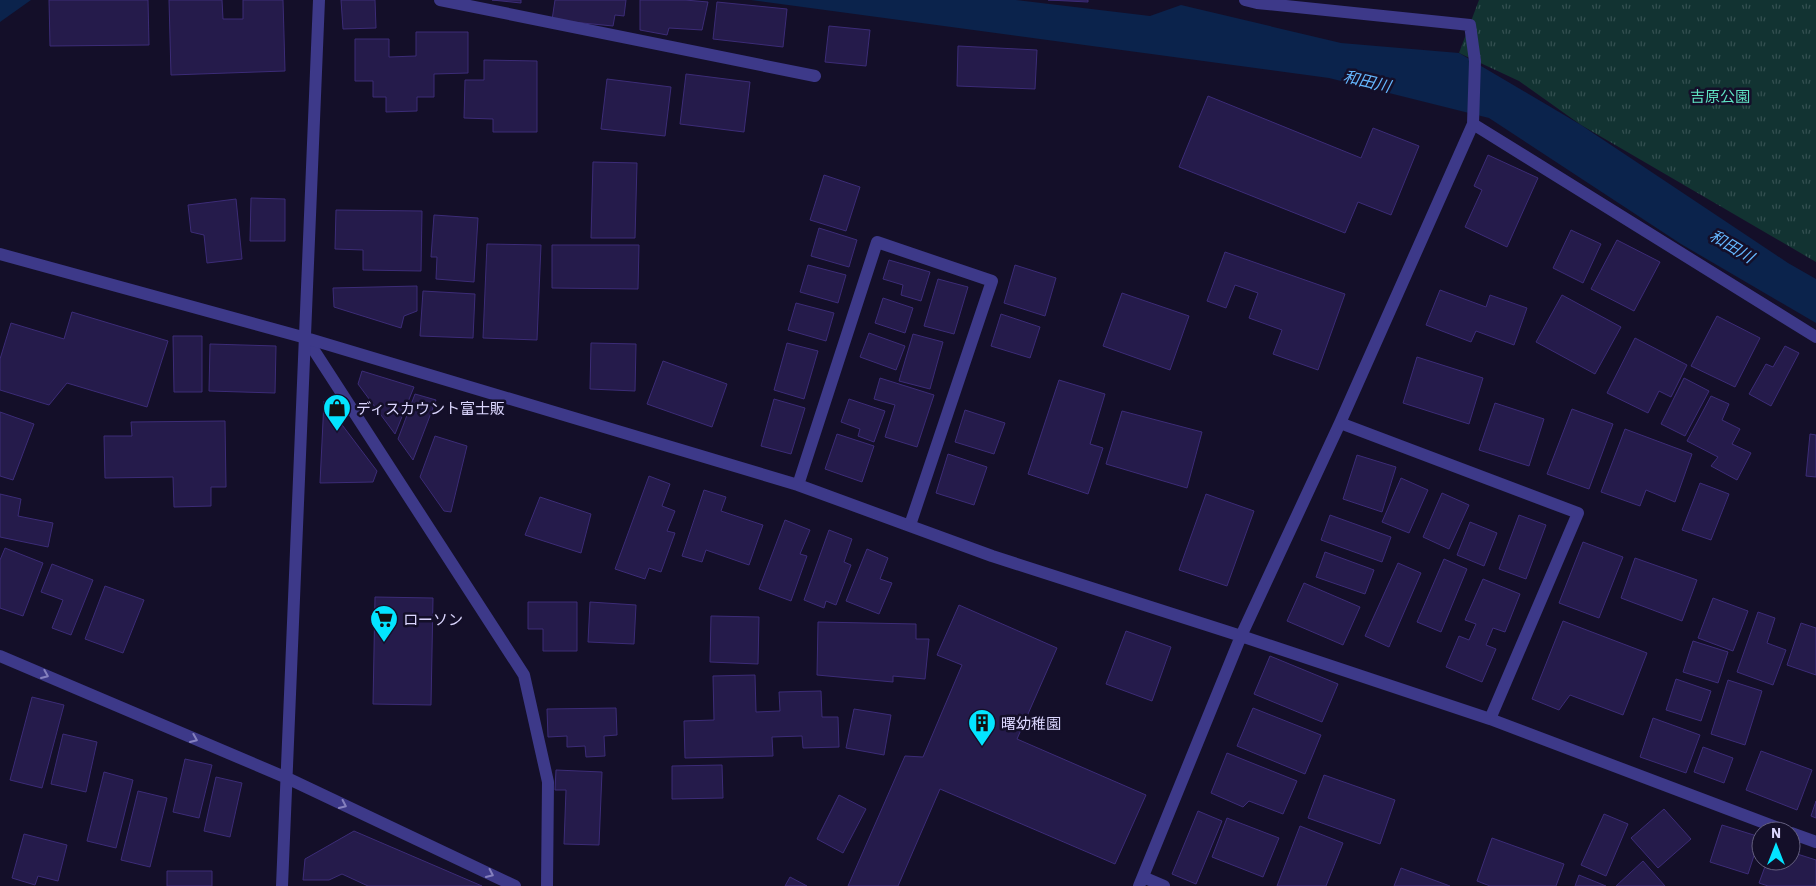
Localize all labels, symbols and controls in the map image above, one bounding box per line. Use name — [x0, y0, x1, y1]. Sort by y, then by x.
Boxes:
water label: 和田川 — [1341, 66, 1395, 97]
park label: 吉原公園 — [1690, 87, 1750, 106]
water label: 和田川 — [1706, 225, 1759, 268]
shop icon: ディスカウント富士販 — [322, 393, 352, 432]
place label: ディスカウント富士販 — [356, 399, 505, 418]
supermarket icon: ローソン — [369, 604, 399, 643]
place label: ローソン — [403, 610, 463, 629]
one-way arrow — [40, 668, 49, 679]
building icon: 曙幼稚園 — [967, 708, 997, 747]
place label: 曙幼稚園 — [1001, 714, 1061, 733]
one-way arrow — [189, 732, 198, 743]
one-way arrow — [338, 798, 347, 809]
north arrow — [1751, 821, 1801, 871]
text: N — [1771, 824, 1781, 842]
one-way arrow — [485, 868, 494, 878]

